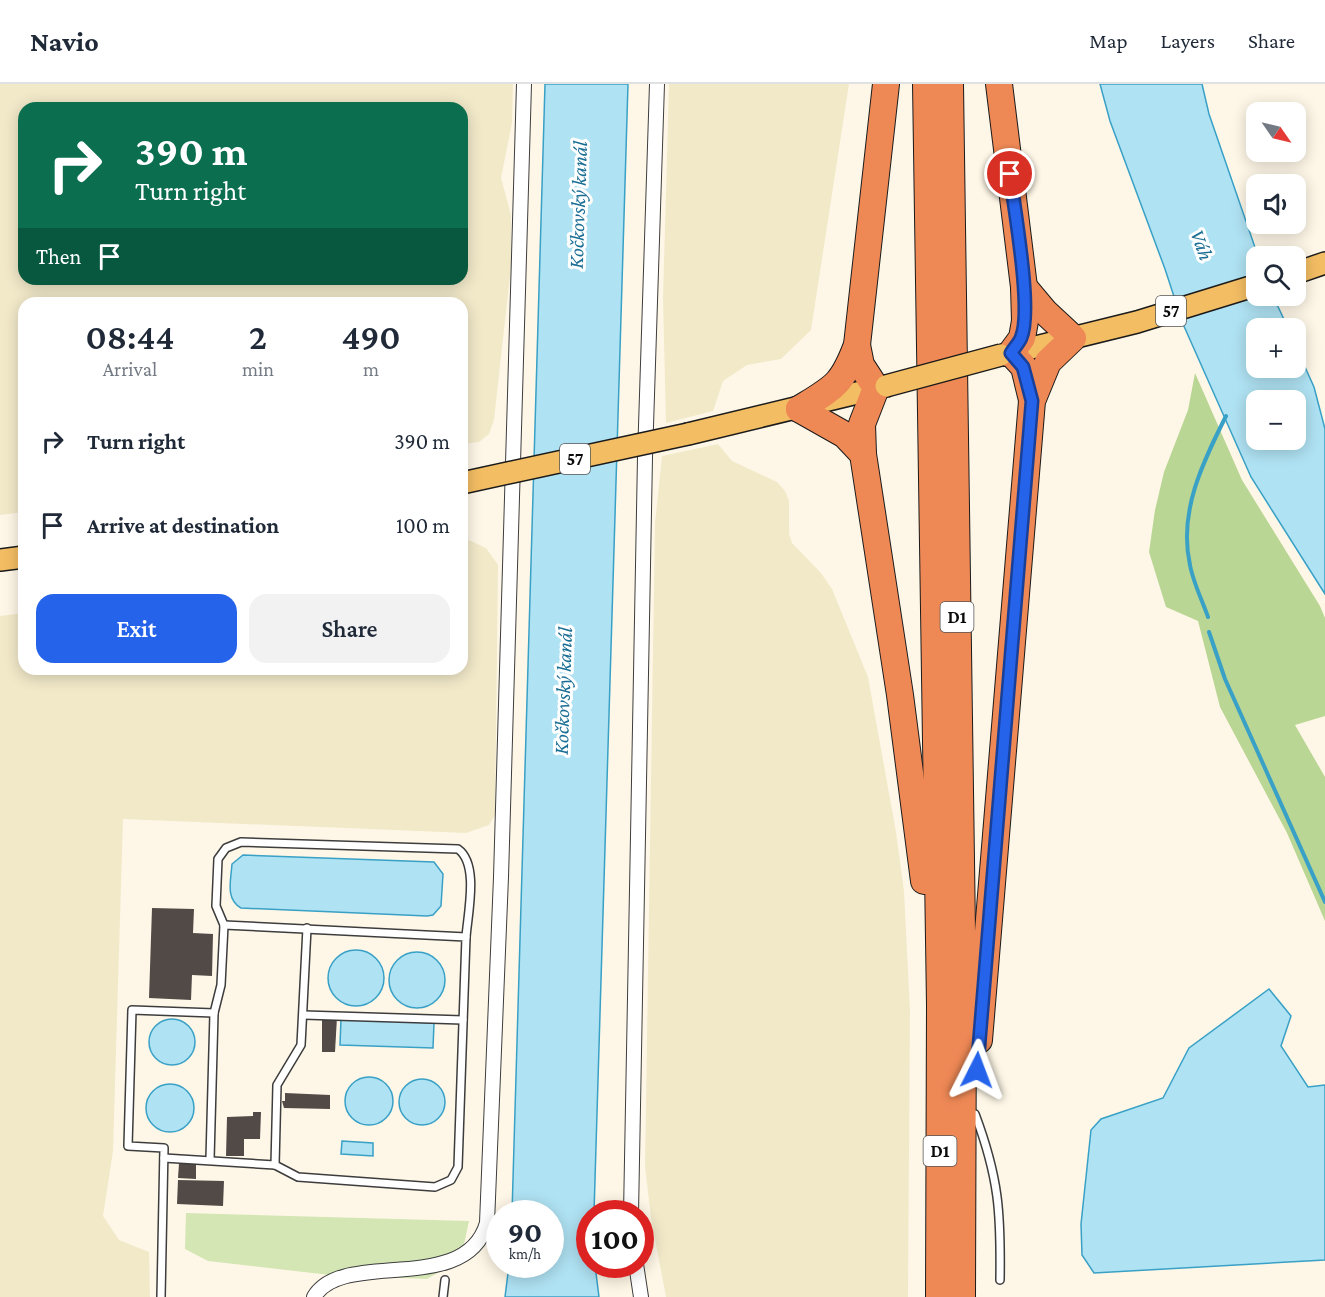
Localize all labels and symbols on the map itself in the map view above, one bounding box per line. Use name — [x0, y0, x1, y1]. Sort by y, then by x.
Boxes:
north arrow — [1246, 102, 1306, 162]
water label: Kočkovský kanál — [564, 140, 592, 269]
pin — [984, 148, 1035, 199]
water label: Váh — [1186, 226, 1218, 264]
road number: 57 — [1156, 296, 1186, 326]
road number: 57 — [560, 444, 590, 474]
road number: D1 — [940, 602, 974, 632]
water label: Kočkovský kanál — [549, 626, 577, 755]
position arrow — [945, 1038, 1009, 1102]
road number: D1 — [924, 1136, 956, 1166]
speed limit sign: 100 — [576, 1200, 654, 1278]

